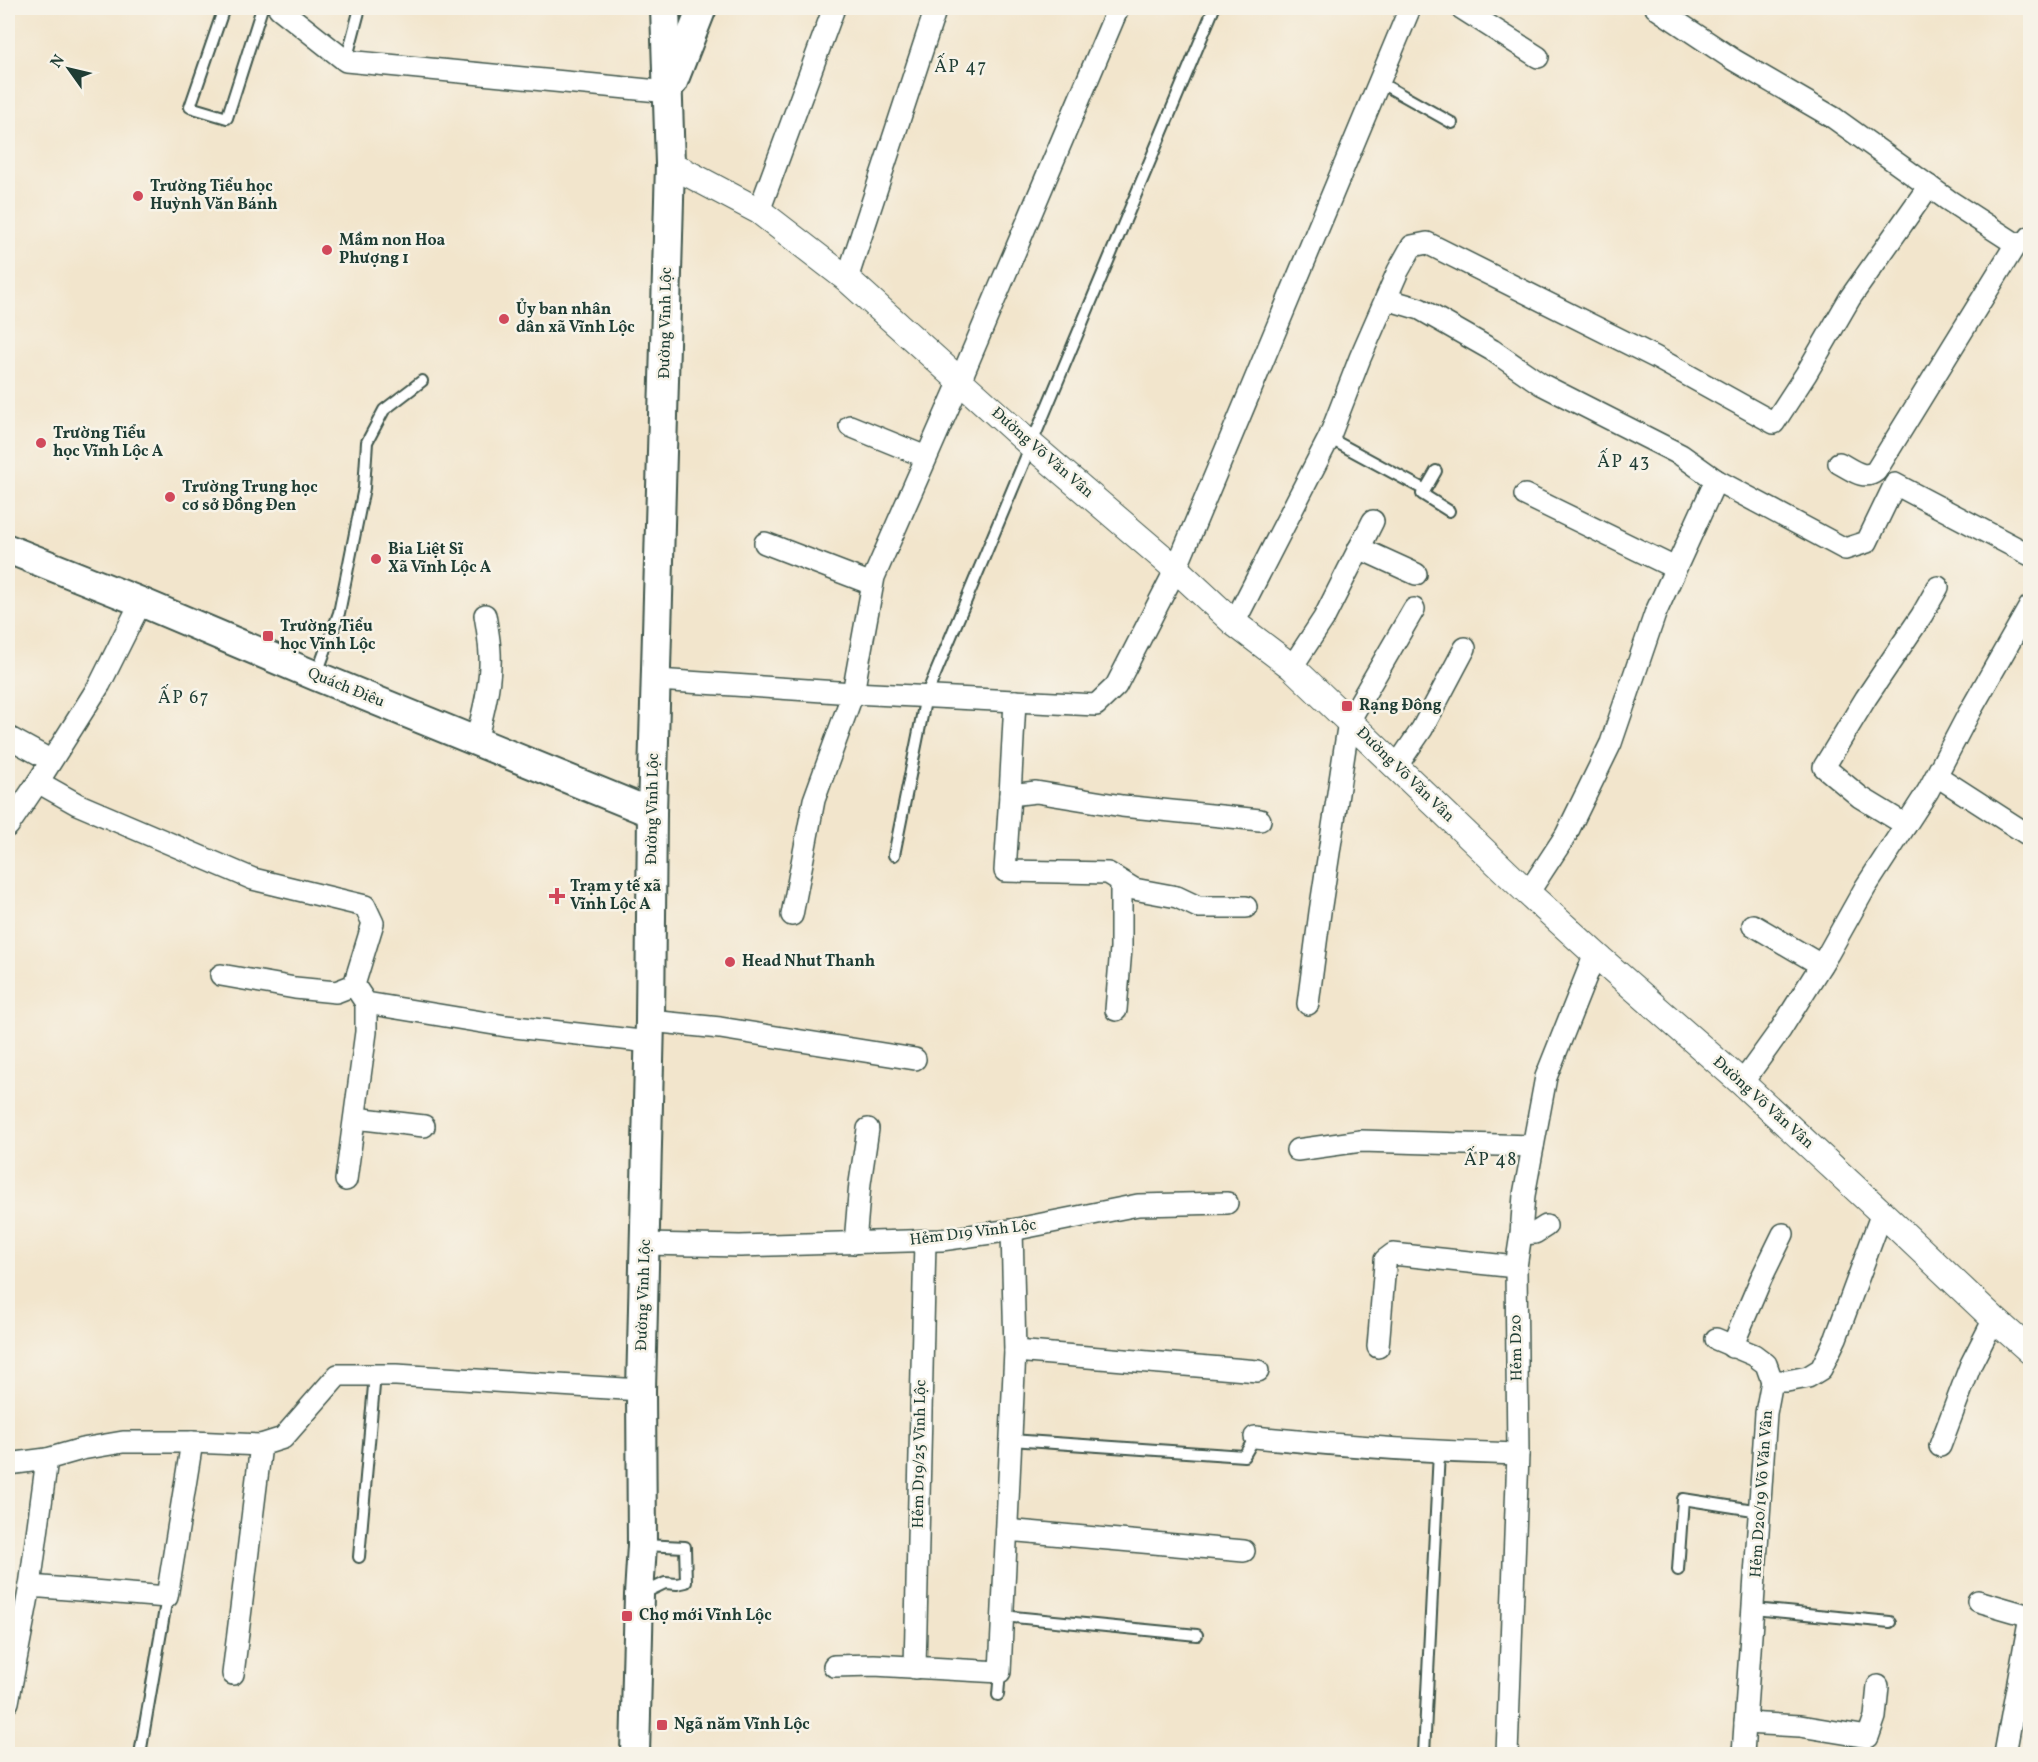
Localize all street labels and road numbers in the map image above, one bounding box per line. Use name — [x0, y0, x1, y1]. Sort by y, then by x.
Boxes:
street label: Đường Vĩnh Lộc — [654, 267, 678, 379]
street label: Đường Võ Văn Vân — [986, 402, 1098, 504]
street label: Quách Điêu — [304, 663, 388, 713]
street label: Đường Võ Văn Vân — [1351, 722, 1459, 828]
street label: Đường Vĩnh Lộc — [641, 753, 665, 865]
street label: Đường Võ Văn Vân — [1708, 1052, 1818, 1154]
street label: Hẻm D19 Vĩnh Lộc — [908, 1214, 1038, 1252]
street label: Đường Vĩnh Lộc — [631, 1239, 657, 1351]
street label: Hẻm D20 — [1505, 1314, 1529, 1382]
street label: Hẻm D19/25 Vĩnh Lộc — [908, 1379, 932, 1529]
street label: Hẻm D20/19 Võ Văn Vân — [1745, 1409, 1779, 1579]

